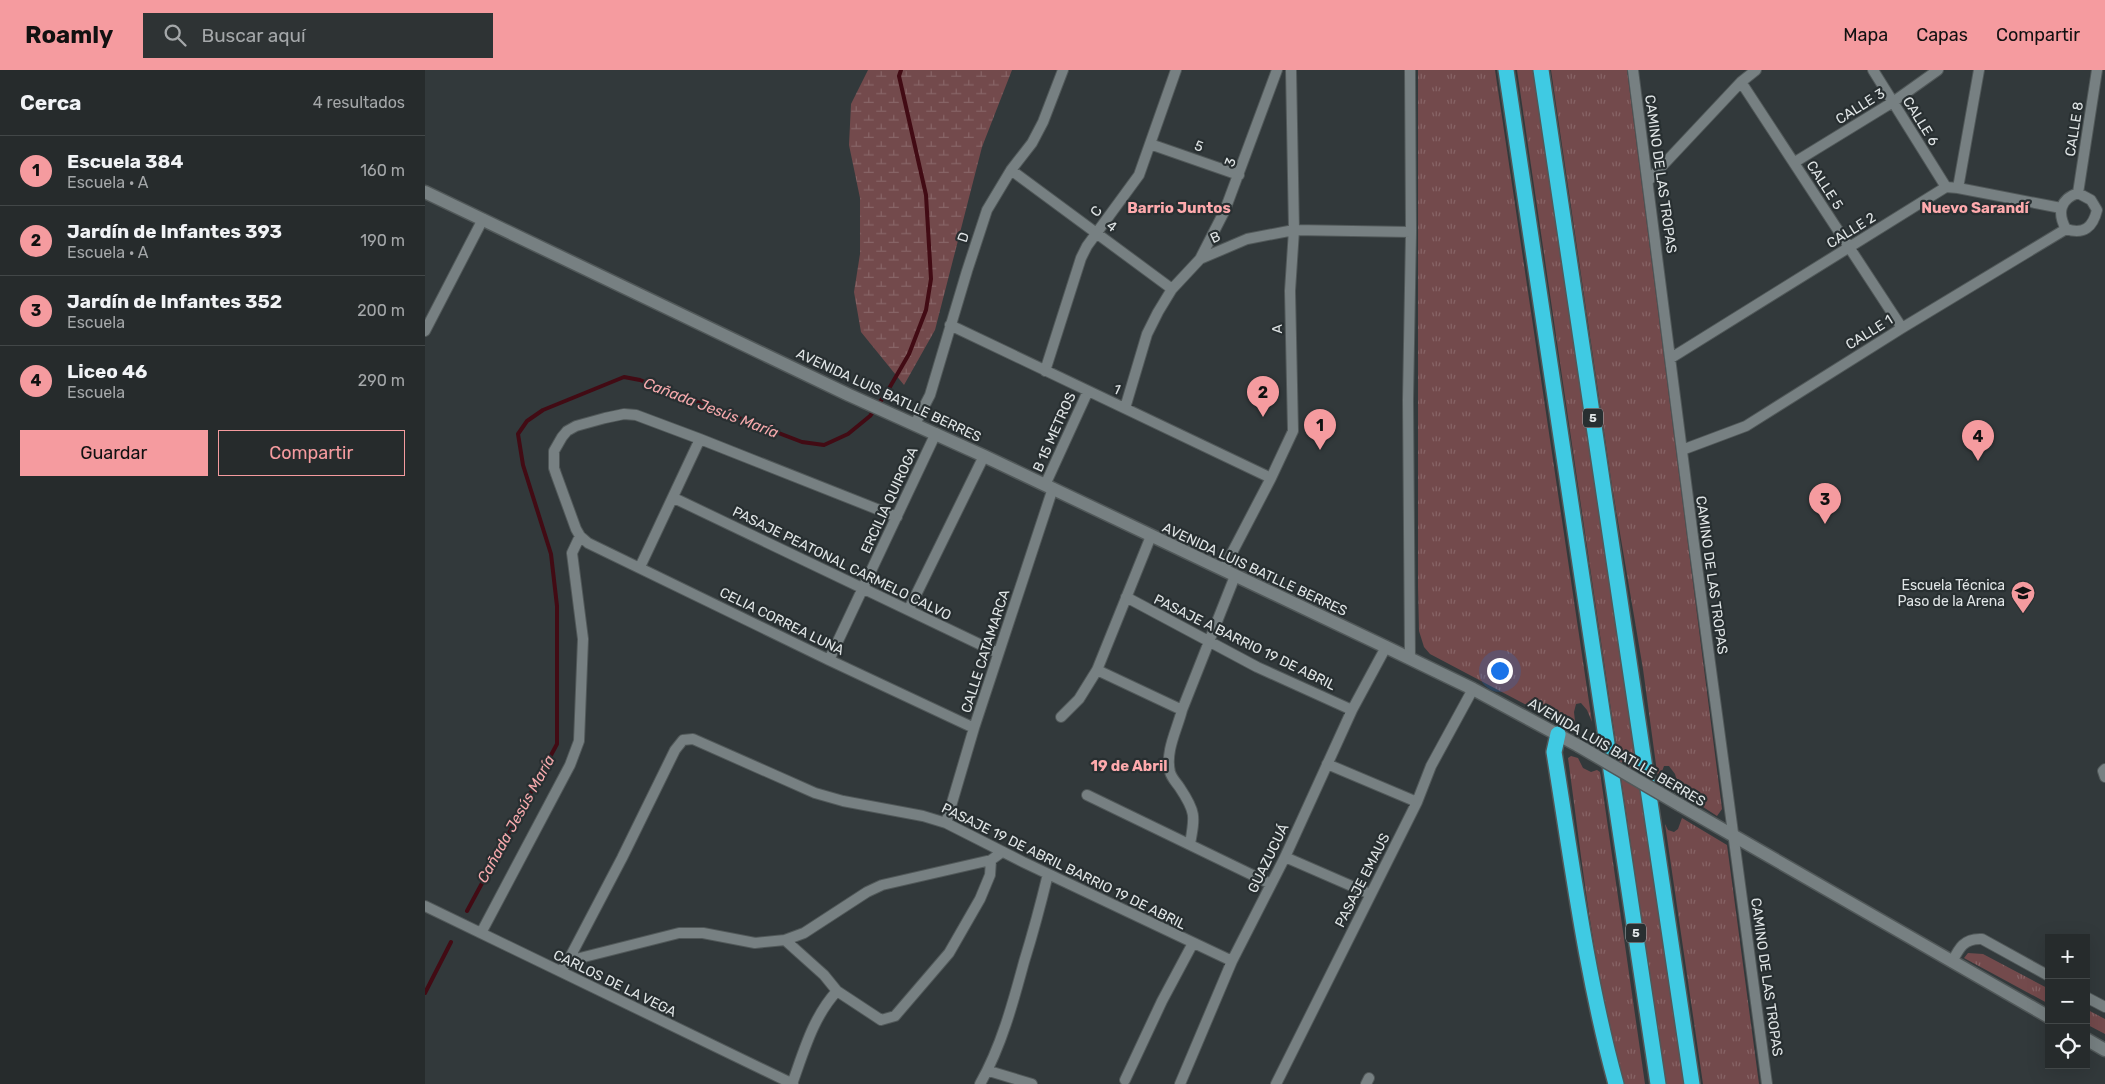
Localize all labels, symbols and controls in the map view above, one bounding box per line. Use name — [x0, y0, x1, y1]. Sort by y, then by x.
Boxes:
search box — [143, 13, 493, 58]
text: Roamly — [25, 21, 113, 49]
icon: search — [161, 21, 189, 49]
text: Buscar aquí — [201, 24, 306, 47]
text: Mapa — [1843, 24, 1888, 46]
text: Capas — [1916, 24, 1968, 46]
text: Compartir — [1996, 24, 2080, 46]
street label: CALLE 3 — [1833, 85, 1888, 128]
text: Cerca — [20, 90, 81, 115]
text: 4 resultados — [313, 93, 405, 112]
street label: CAMINO DE LAS TROPAS — [1641, 94, 1680, 255]
street label: CALLE 6 — [1899, 94, 1942, 149]
street label: CALLE 8 — [2062, 100, 2087, 158]
street label: 5 — [1192, 137, 1206, 156]
text: Escuela 384 — [67, 150, 183, 173]
street label: 3 — [1221, 155, 1240, 169]
street label: CALLE 5 — [1803, 158, 1847, 213]
text: 1 — [32, 161, 40, 180]
text: 160 m — [360, 161, 405, 180]
text: Escuela · A — [67, 173, 148, 192]
district label: Barrio Juntos — [1127, 199, 1231, 217]
district label: Nuevo Sarandí — [1921, 199, 2031, 217]
street label: C — [1087, 203, 1106, 220]
street label: CALLE 2 — [1824, 209, 1879, 252]
street label: 4 — [1103, 217, 1120, 236]
text: Jardín de Infantes 393 — [67, 220, 282, 243]
street label: B — [1207, 228, 1223, 247]
street label: D — [954, 230, 973, 244]
text: 2 — [31, 231, 41, 250]
text: 190 m — [360, 231, 405, 250]
text: Escuela · A — [67, 243, 148, 262]
text: Jardín de Infantes 352 — [67, 290, 282, 313]
text: 3 — [31, 301, 41, 320]
text: 200 m — [357, 301, 405, 320]
street label: CALLE 1 — [1843, 311, 1896, 353]
text: Escuela — [67, 313, 125, 332]
street label: A — [1269, 324, 1286, 334]
street label: AVENIDA LUIS BATLLE BERRES — [794, 345, 984, 446]
text: Liceo 46 — [67, 360, 147, 383]
text: 4 — [31, 371, 41, 390]
text: 290 m — [358, 371, 405, 390]
water label: Cañada Jesús María — [641, 374, 781, 442]
pin: 2 — [1247, 376, 1279, 417]
street label: 1 — [1110, 380, 1123, 398]
text: Escuela — [67, 383, 125, 402]
street label: B 15 METROS — [1029, 389, 1080, 475]
road number: 5 — [1583, 408, 1603, 428]
pin: 1 — [1304, 409, 1336, 450]
pin: 4 — [1962, 420, 1994, 461]
button: Guardar — [20, 430, 208, 476]
button: Compartir — [218, 430, 405, 476]
street label: ERCILIA QUIROGA — [857, 444, 922, 556]
pin: 3 — [1809, 483, 1841, 524]
street label: CAMINO DE LAS TROPAS — [1692, 495, 1731, 656]
street label: PASAJE PEATONAL CARMELO CALVO — [730, 503, 954, 624]
street label: AVENIDA LUIS BATLLE BERRES — [1160, 519, 1350, 620]
place label: Escuela Técnica Paso de la Arena — [1897, 577, 2005, 610]
school or university icon: Escuela Técnica Paso de la Arena — [2010, 580, 2036, 614]
street label: CELIA CORREA LUNA — [717, 584, 847, 659]
street label: CALLE CATAMARCA — [958, 587, 1014, 715]
street label: PASAJE A BARRIO 19 DE ABRIL — [1151, 591, 1339, 694]
your location — [1487, 658, 1513, 684]
street label: AVENIDA LUIS BATLLE BERRES — [1525, 695, 1709, 810]
water label: Cañada Jesús María — [473, 752, 559, 886]
district label: 19 de Abril — [1090, 757, 1168, 775]
street label: PASAJE 19 DE ABRIL BARRIO 19 DE ABRIL — [939, 800, 1189, 933]
street label: GUAZUCUÁ — [1243, 820, 1293, 896]
street label: PASAJE EMAUS — [1331, 830, 1394, 930]
street label: CAMINO DE LAS TROPAS — [1747, 897, 1786, 1058]
road number: 5 — [1626, 924, 1646, 942]
map controls — [2045, 934, 2090, 1069]
button: + — [2045, 934, 2090, 979]
street label: CARLOS DE LA VEGA — [550, 946, 680, 1021]
button: − — [2045, 979, 2090, 1024]
button: locate — [2045, 1024, 2090, 1069]

